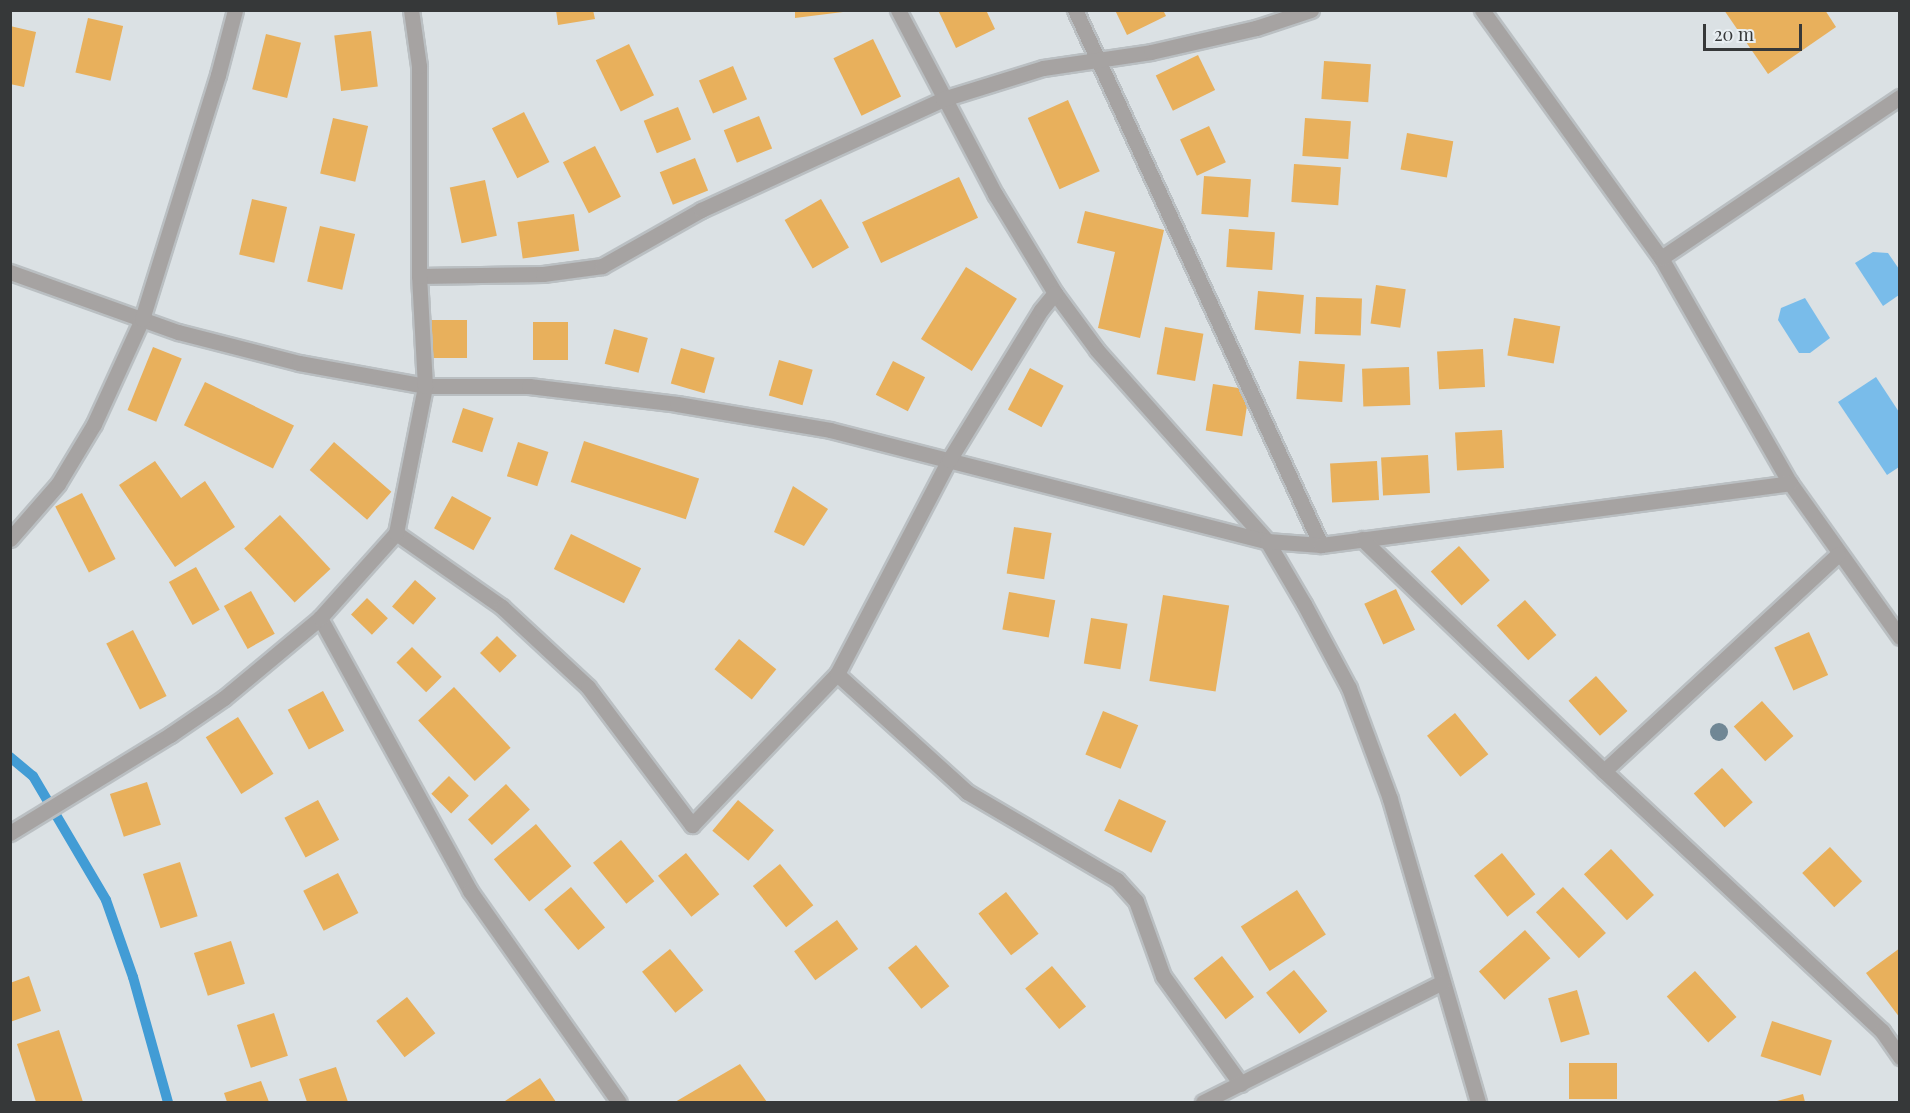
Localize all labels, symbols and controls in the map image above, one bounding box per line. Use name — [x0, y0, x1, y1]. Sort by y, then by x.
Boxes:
scale bar — [1706, 12, 1805, 50]
text: 20 m — [1714, 22, 1754, 46]

